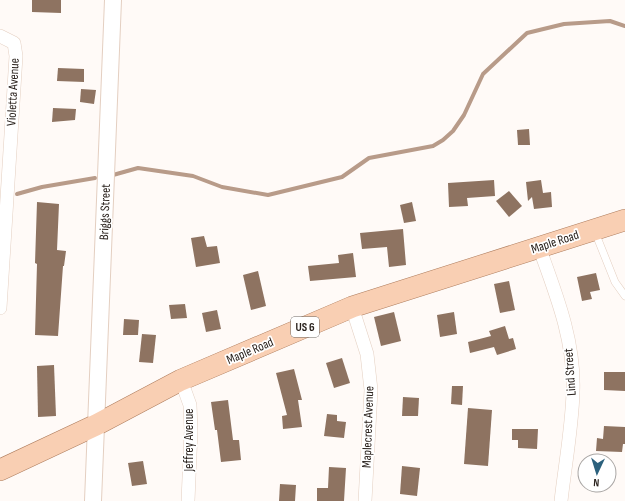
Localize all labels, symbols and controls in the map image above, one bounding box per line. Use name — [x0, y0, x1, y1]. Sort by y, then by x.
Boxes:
street label: Violetta Avenue — [3, 58, 23, 126]
street label: Briggs Street — [96, 183, 114, 241]
street label: Maple Road — [529, 227, 581, 257]
road number: US 6 — [291, 317, 319, 337]
street label: Maple Road — [224, 334, 276, 368]
street label: Lind Street — [560, 348, 580, 396]
street label: Maplecrest Avenue — [359, 386, 377, 468]
street label: Jeffrey Avenue — [181, 409, 197, 472]
north arrow — [577, 453, 617, 493]
text: N — [593, 476, 600, 489]

